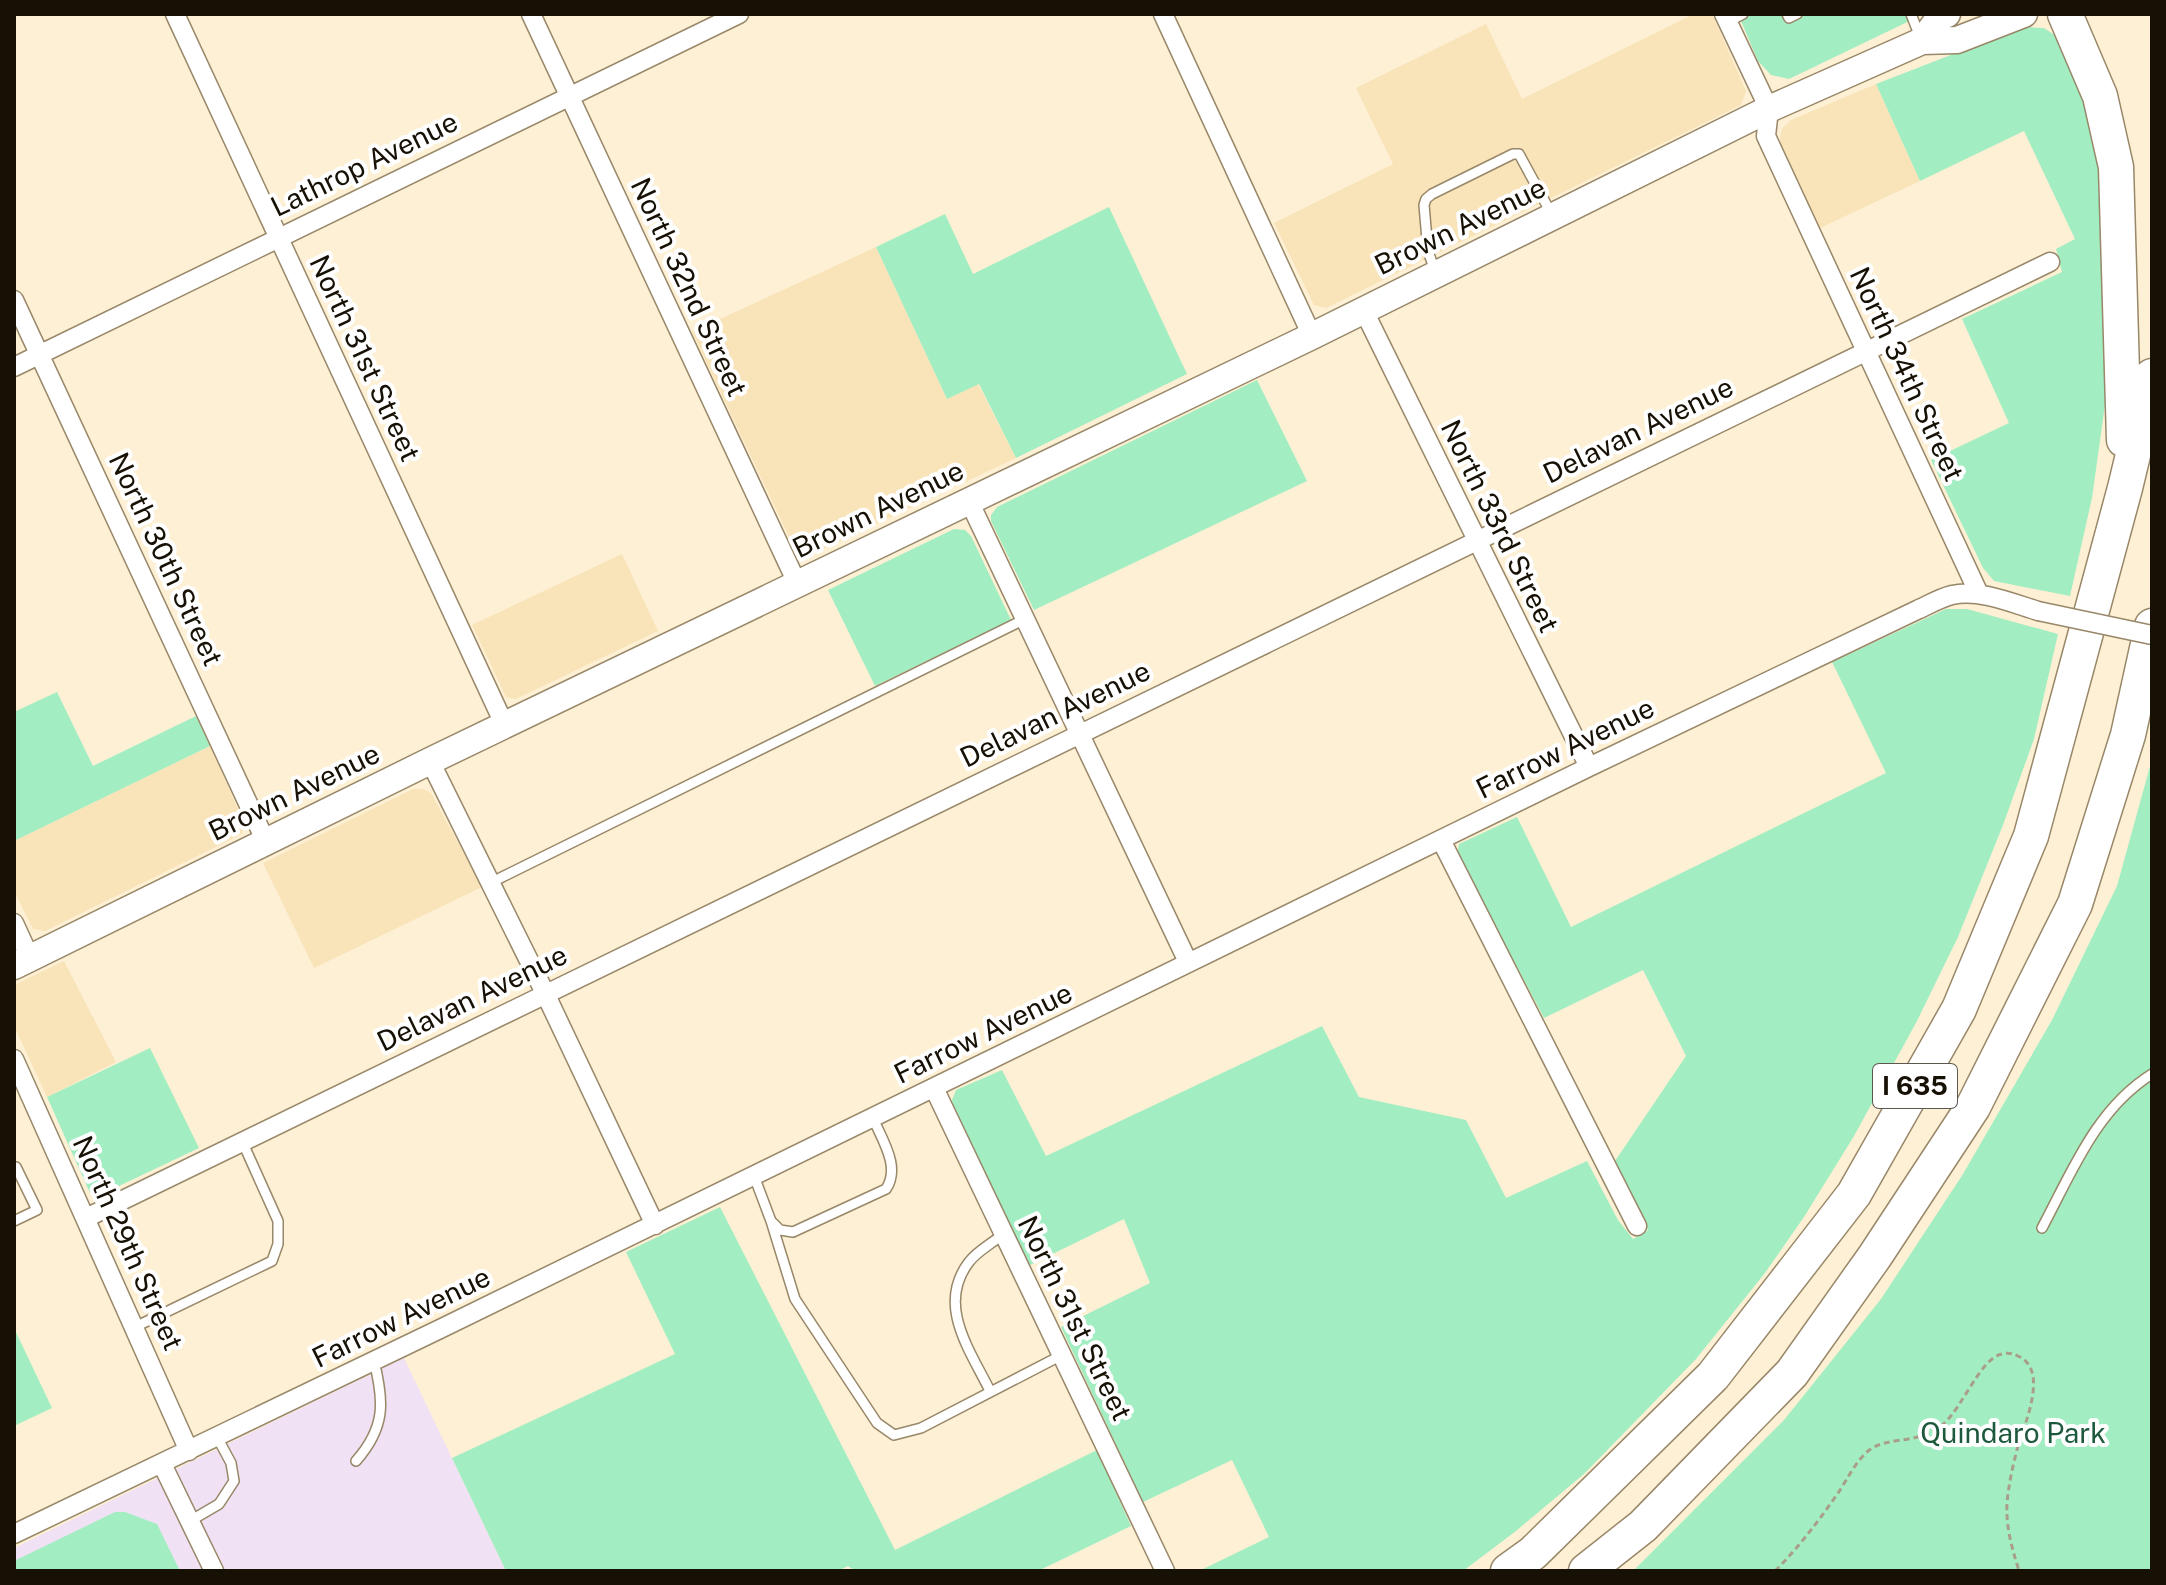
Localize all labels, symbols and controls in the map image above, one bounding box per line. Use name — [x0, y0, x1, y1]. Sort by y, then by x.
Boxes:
street label: Lathrop Avenue — [265, 104, 463, 223]
street label: Brown Avenue — [1369, 170, 1551, 281]
street label: North 32nd Street — [624, 172, 754, 401]
street label: North 31st Street — [303, 250, 428, 466]
street label: North 34th Street — [1843, 262, 1971, 486]
street label: Delavan Avenue — [1538, 369, 1738, 490]
street label: North 33rd Street — [1435, 414, 1566, 637]
street label: North 30th Street — [103, 447, 230, 671]
street label: Brown Avenue — [787, 453, 969, 564]
street label: Delavan Avenue — [955, 653, 1155, 774]
street label: Farrow Avenue — [1470, 690, 1659, 805]
street label: Brown Avenue — [203, 736, 385, 847]
street label: Delavan Avenue — [372, 937, 572, 1058]
street label: Farrow Avenue — [888, 975, 1077, 1090]
road number: I 635 — [1873, 1064, 1957, 1108]
street label: North 29th Street — [66, 1131, 190, 1355]
street label: North 31st Street — [1012, 1210, 1139, 1425]
street label: Farrow Avenue — [306, 1259, 495, 1374]
park label: Quindaro Park — [1920, 1416, 2106, 1449]

